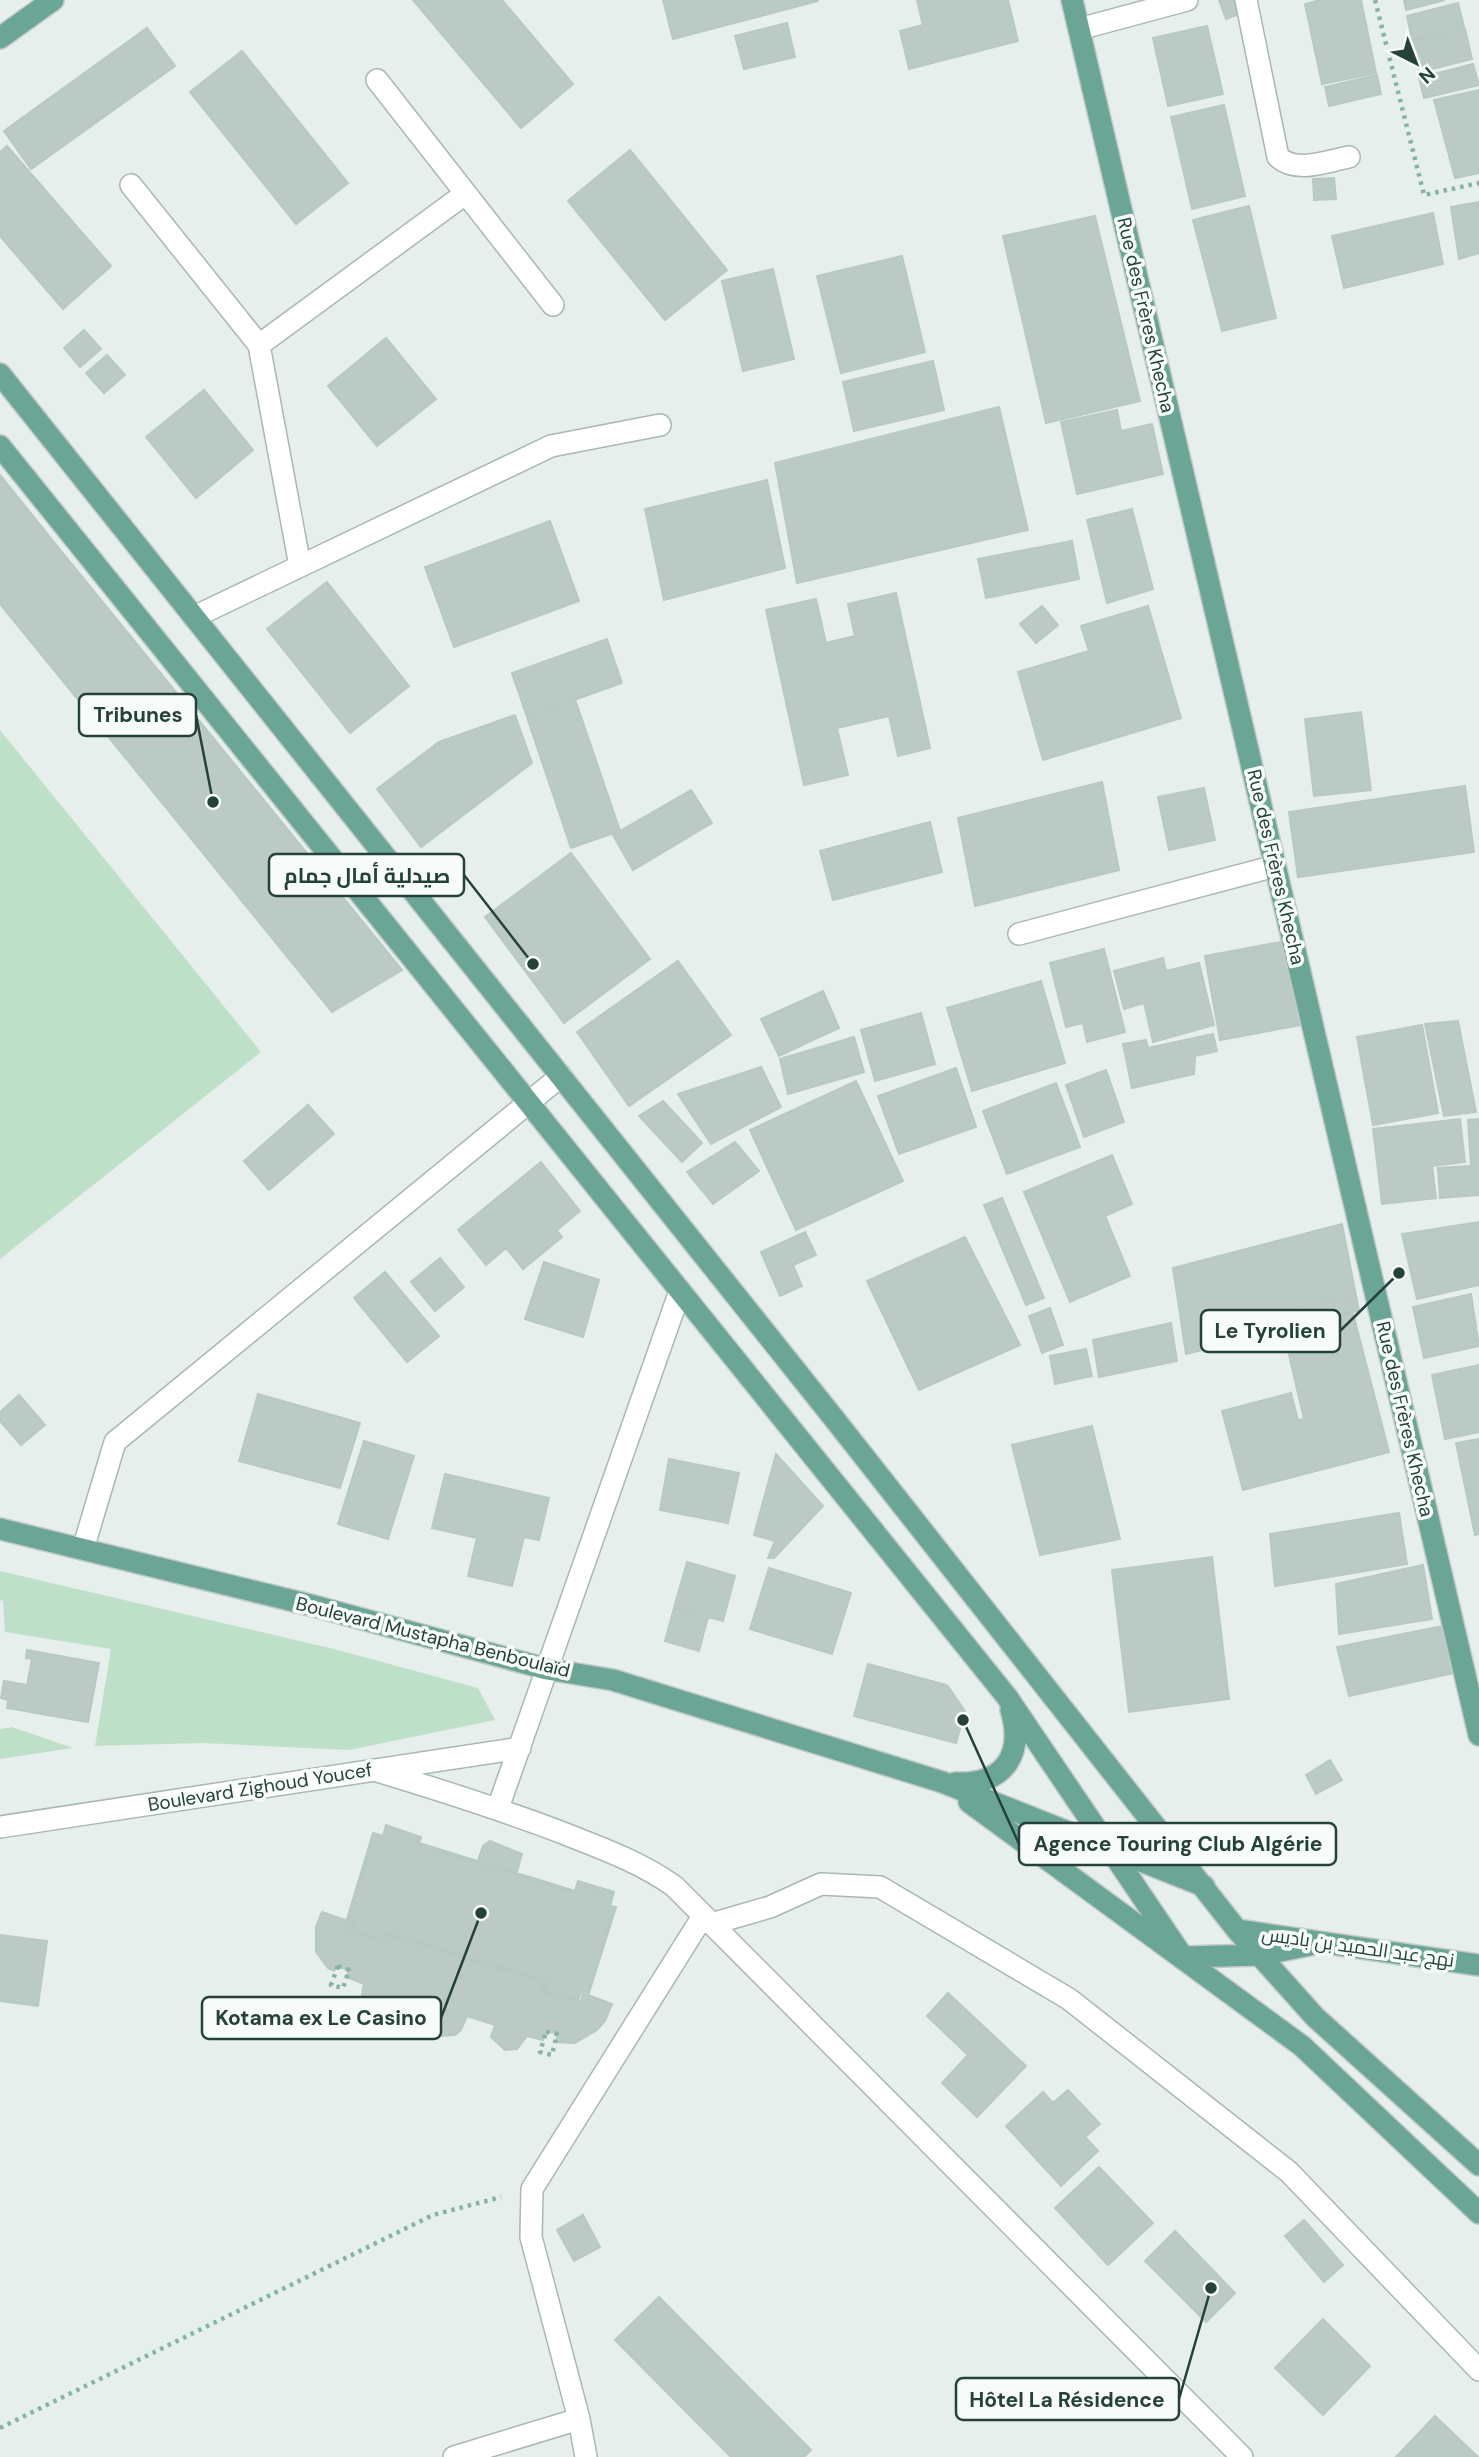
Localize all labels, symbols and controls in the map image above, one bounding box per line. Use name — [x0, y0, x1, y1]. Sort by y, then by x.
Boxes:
north arrow — [1381, 28, 1451, 98]
text: N — [1414, 61, 1441, 89]
street label: Rue des Frères Khecha — [1111, 215, 1181, 415]
callout: Tribunes — [79, 694, 196, 736]
text: Tribunes — [93, 701, 183, 729]
street label: Rue des Frères Khecha — [1241, 767, 1311, 967]
callout: صيدلية أمال جمام — [269, 854, 464, 896]
text: صيدلية أمال جمام — [284, 862, 450, 890]
callout: Le Tyrolien — [1201, 1310, 1340, 1352]
text: Le Tyrolien — [1214, 1317, 1326, 1345]
street label: Rue des Frères Khecha — [1370, 1319, 1440, 1519]
street label: Boulevard Mustapha Benboulaïd — [293, 1591, 573, 1683]
street label: Boulevard Zighoud Youcef — [146, 1757, 374, 1817]
callout: Agence Touring Club Algérie — [1019, 1823, 1336, 1865]
text: Agence Touring Club Algérie — [1033, 1830, 1323, 1858]
street label: نهج عبد الحميد بن باديس — [1260, 1921, 1456, 1974]
callout: Kotama ex Le Casino — [202, 1997, 441, 2039]
text: Kotama ex Le Casino — [215, 2004, 427, 2032]
callout: Hôtel La Résidence — [956, 2378, 1179, 2420]
text: Hôtel La Résidence — [969, 2386, 1165, 2414]

